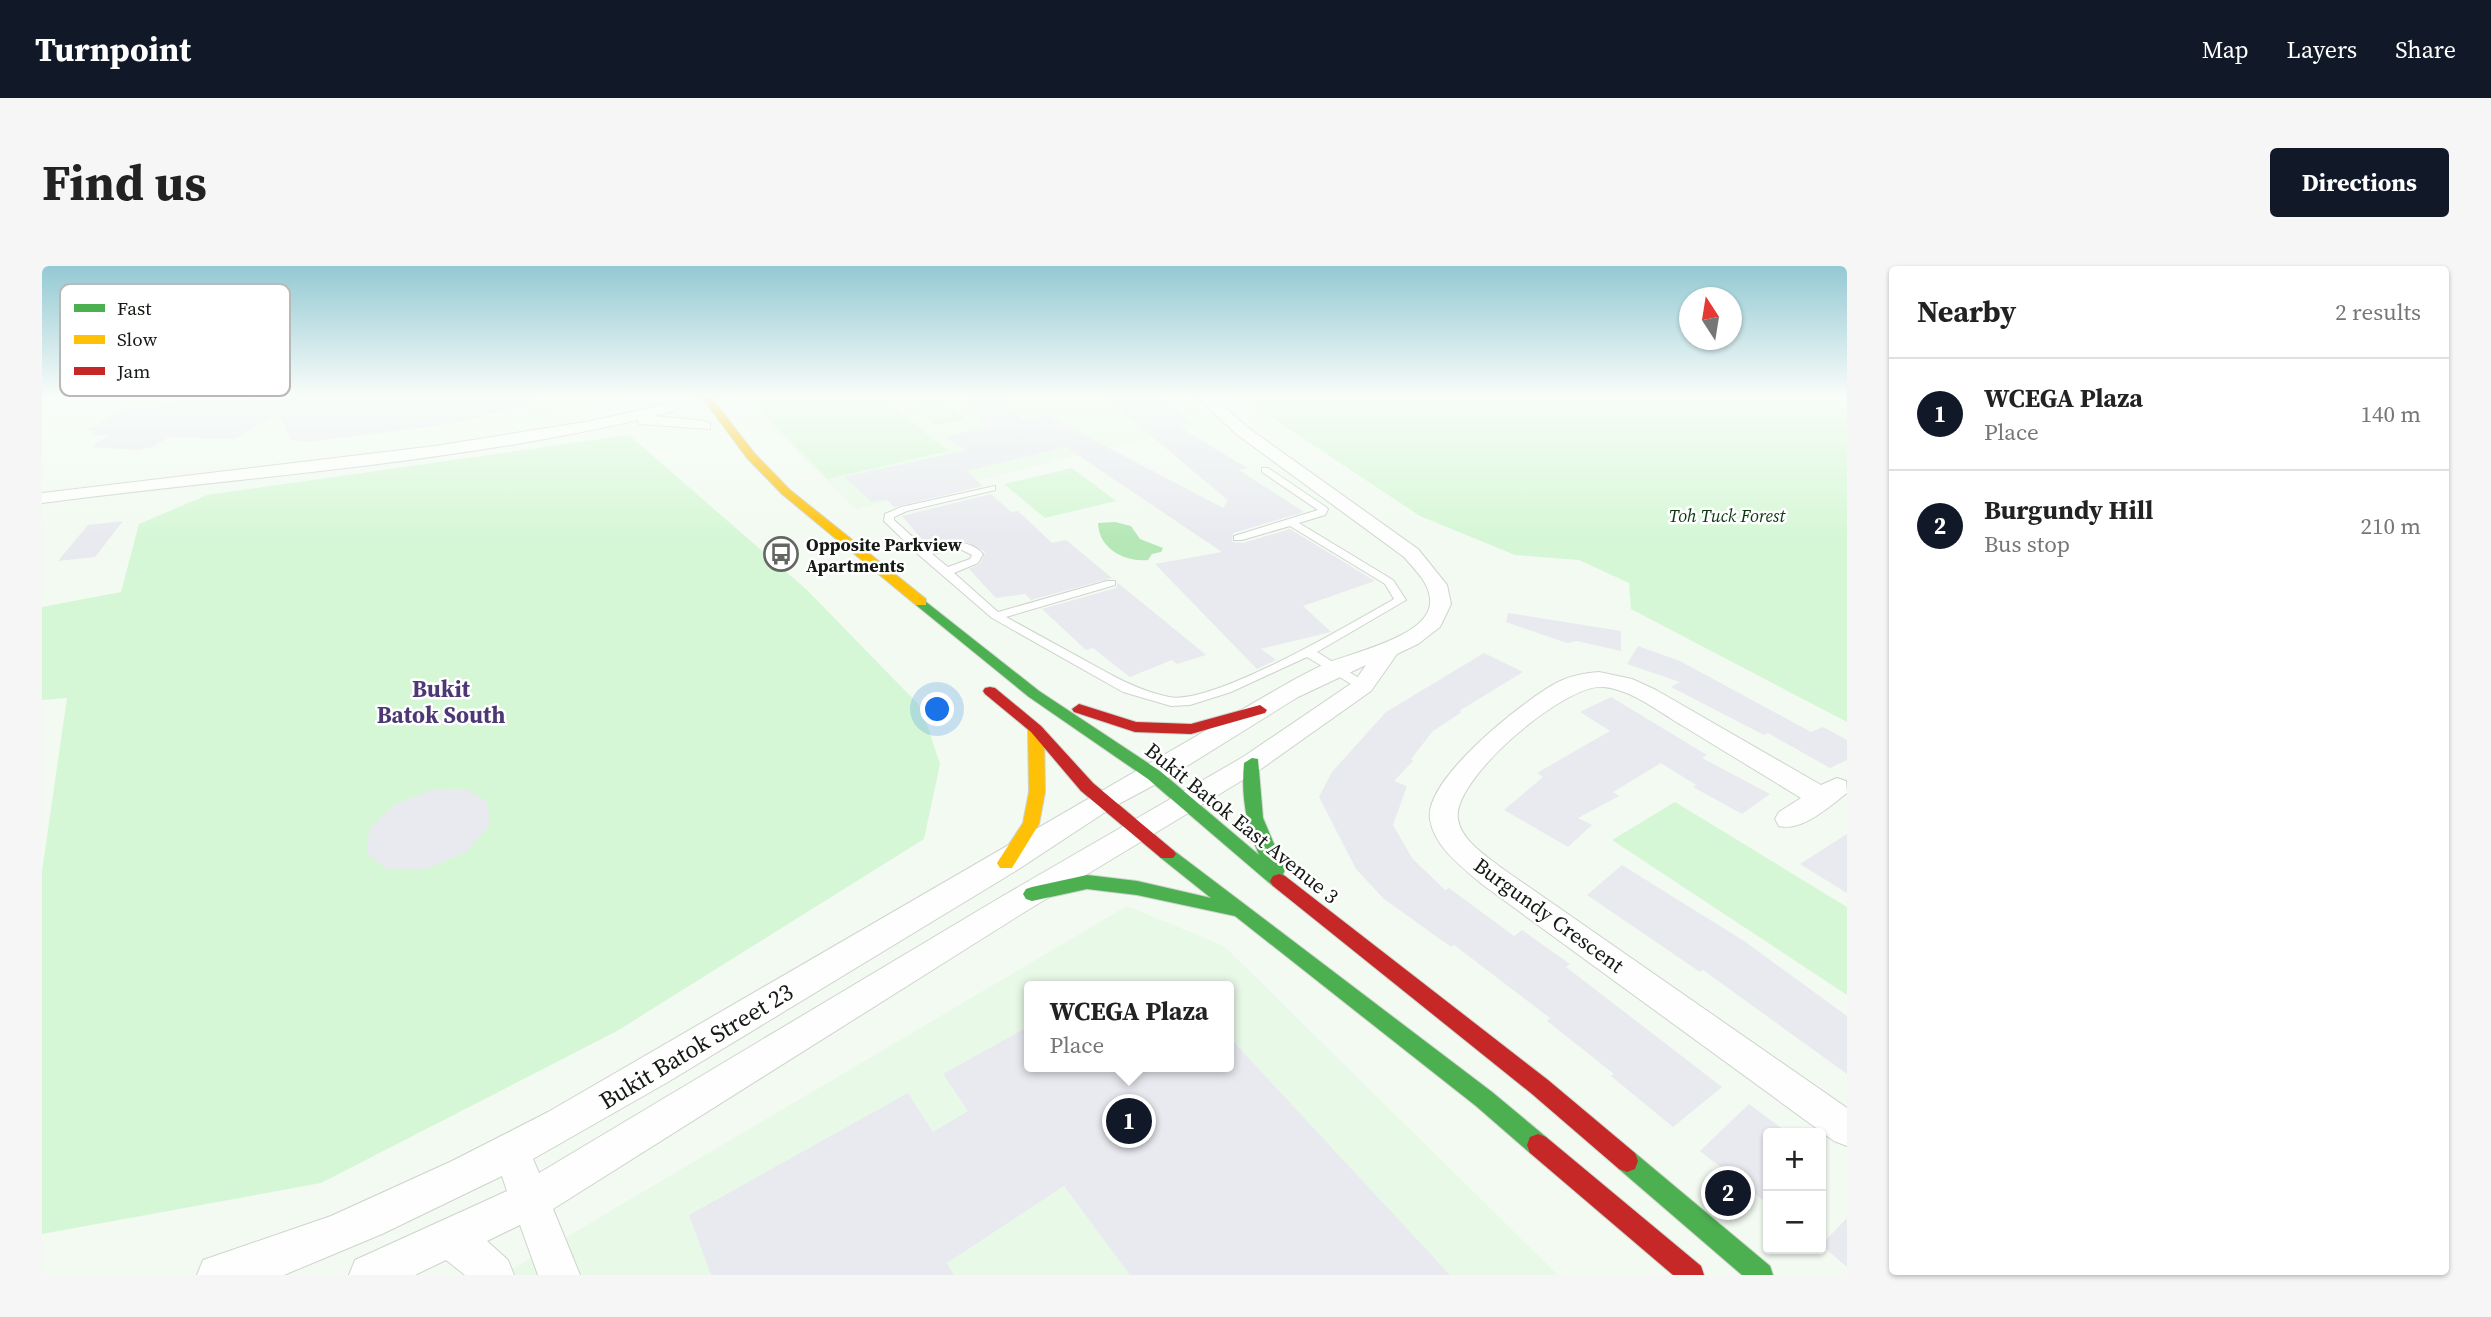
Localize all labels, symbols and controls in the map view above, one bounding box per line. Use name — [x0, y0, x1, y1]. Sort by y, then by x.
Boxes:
text: Turnpoint — [35, 27, 191, 72]
text: Map — [2202, 33, 2249, 66]
text: Layers — [2287, 33, 2357, 66]
text: Share — [2395, 33, 2456, 66]
button: Directions — [2270, 148, 2449, 217]
text: Find us — [42, 149, 207, 216]
legend — [60, 284, 290, 396]
north arrow — [1679, 287, 1742, 350]
text: Nearby — [1917, 291, 2016, 332]
text: Fast — [117, 295, 152, 321]
text: 2 results — [2335, 296, 2421, 328]
text: Slow — [117, 326, 158, 352]
text: Jam — [116, 358, 150, 384]
text: WCEGA Plaza — [1984, 380, 2143, 416]
text: 1 — [1934, 398, 1946, 430]
text: 140 m — [2360, 398, 2421, 430]
text: Place — [1984, 416, 2039, 448]
text: Burgundy Hill — [1984, 492, 2153, 528]
park label: Toh Tuck Forest — [1669, 503, 1786, 528]
text: 2 — [1934, 510, 1946, 542]
text: 210 m — [2360, 510, 2421, 542]
text: Bus stop — [1984, 528, 2070, 560]
place label: Opposite Parkview Apartments — [806, 532, 963, 578]
bus stop icon: Opposite Parkview Apartments — [762, 535, 800, 573]
district label: Bukit Batok South — [377, 673, 505, 731]
your location — [920, 692, 954, 726]
street label: Bukit Batok East Avenue 3 — [1139, 736, 1345, 910]
street label: Burgundy Crescent — [1468, 851, 1630, 979]
street label: Bukit Batok Street 23 — [593, 975, 799, 1117]
popup — [1024, 981, 1234, 1072]
text: WCEGA Plaza — [1049, 993, 1209, 1029]
text: Place — [1049, 1029, 1104, 1061]
pin: 1 — [1106, 1095, 1152, 1147]
map controls — [1763, 1128, 1826, 1254]
button: + — [1763, 1128, 1826, 1191]
pin: 2 — [1705, 1167, 1751, 1219]
button: − — [1763, 1191, 1826, 1254]

